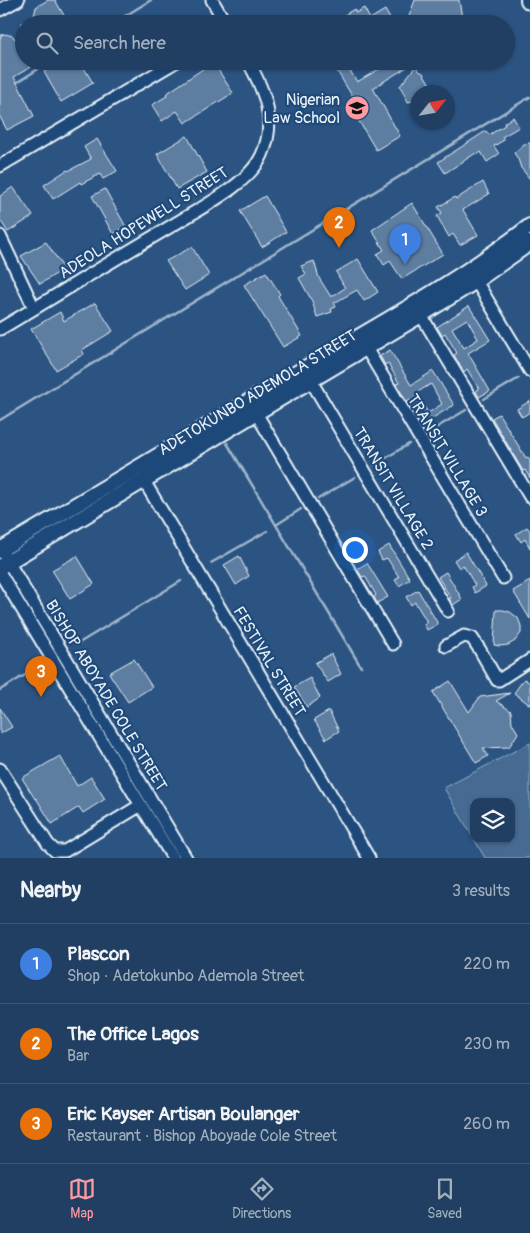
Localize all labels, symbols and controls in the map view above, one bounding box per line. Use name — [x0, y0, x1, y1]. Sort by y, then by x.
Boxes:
search box — [15, 15, 515, 70]
icon: search — [33, 29, 61, 57]
text: Search here — [73, 31, 166, 55]
north arrow — [410, 85, 455, 130]
place label: Nigerian Law School — [263, 90, 340, 128]
school or university icon: Nigerian Law School — [344, 95, 370, 121]
street label: ADEOLA HOPEWELL STREET — [55, 162, 232, 283]
pin: 2 — [323, 207, 355, 248]
pin: 1 — [389, 224, 421, 265]
street label: ADETOKUNBO ADEMOLA STREET — [155, 326, 360, 460]
street label: TRANSIT VILLAGE 3 — [403, 391, 492, 520]
street label: TRANSIT VILLAGE 2 — [349, 424, 438, 553]
your location — [342, 537, 368, 563]
street label: BISHOP ABOYADE COLE STREET — [41, 596, 171, 795]
street label: FESTIVAL STREET — [228, 603, 310, 720]
pin: 3 — [25, 656, 57, 697]
map controls — [470, 798, 515, 843]
button: layers — [470, 798, 515, 843]
text: Nearby — [20, 877, 81, 904]
text: 3 results — [452, 881, 510, 901]
text: Plascon — [67, 942, 130, 966]
text: 1 — [33, 954, 39, 974]
text: 220 m — [464, 954, 510, 974]
text: Shop · Adetokunbo Ademola Street — [67, 966, 304, 986]
text: The Office Lagos — [67, 1022, 199, 1046]
text: 2 — [32, 1034, 40, 1054]
text: 230 m — [464, 1034, 510, 1054]
text: Bar — [67, 1046, 89, 1066]
text: Eric Kayser Artisan Boulanger — [67, 1102, 300, 1126]
text: 3 — [32, 1114, 40, 1134]
text: 260 m — [463, 1114, 510, 1134]
text: Restaurant · Bishop Aboyade Cole Street — [67, 1126, 337, 1146]
tab: Map — [68, 1175, 96, 1222]
tab: Directions — [232, 1175, 291, 1222]
tab: Saved — [427, 1175, 462, 1222]

